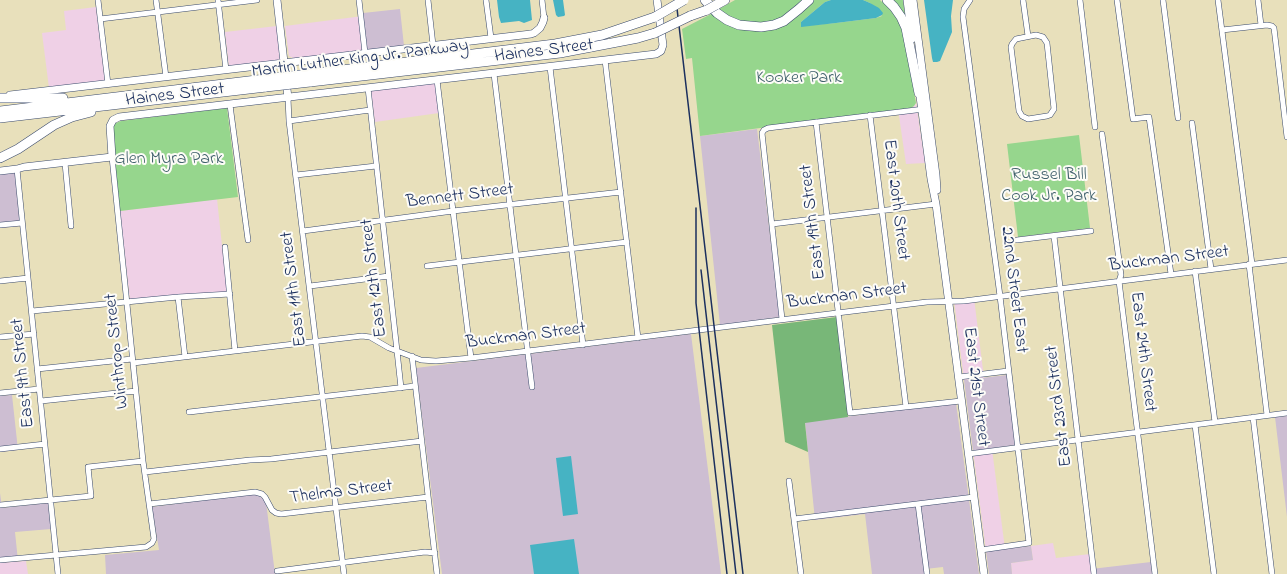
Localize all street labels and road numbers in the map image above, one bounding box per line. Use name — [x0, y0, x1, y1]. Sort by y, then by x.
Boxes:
street label: Haines Street — [493, 35, 595, 69]
street label: Martin Luther King Jr. Parkway — [250, 36, 470, 84]
street label: Haines Street — [124, 79, 226, 113]
street label: East 20th Street — [877, 138, 913, 262]
street label: East 19th Street — [796, 163, 832, 281]
street label: Bennett Street — [405, 180, 515, 214]
street label: East 12th Street — [357, 217, 393, 339]
street label: 22nd Street East — [995, 226, 1031, 354]
street label: East 11th Street — [277, 230, 313, 348]
street label: Buckman Street — [1108, 242, 1230, 278]
street label: Buckman Street — [786, 279, 908, 315]
street label: East 24th Street — [1124, 291, 1160, 413]
street label: Winthrop Street — [101, 292, 135, 410]
street label: East 9th Street — [7, 317, 41, 429]
street label: Buckman Street — [465, 319, 587, 355]
street label: East 21st Street — [957, 326, 993, 448]
street label: East 23rd Street — [1042, 344, 1078, 468]
street label: Thelma Street — [288, 476, 394, 510]

